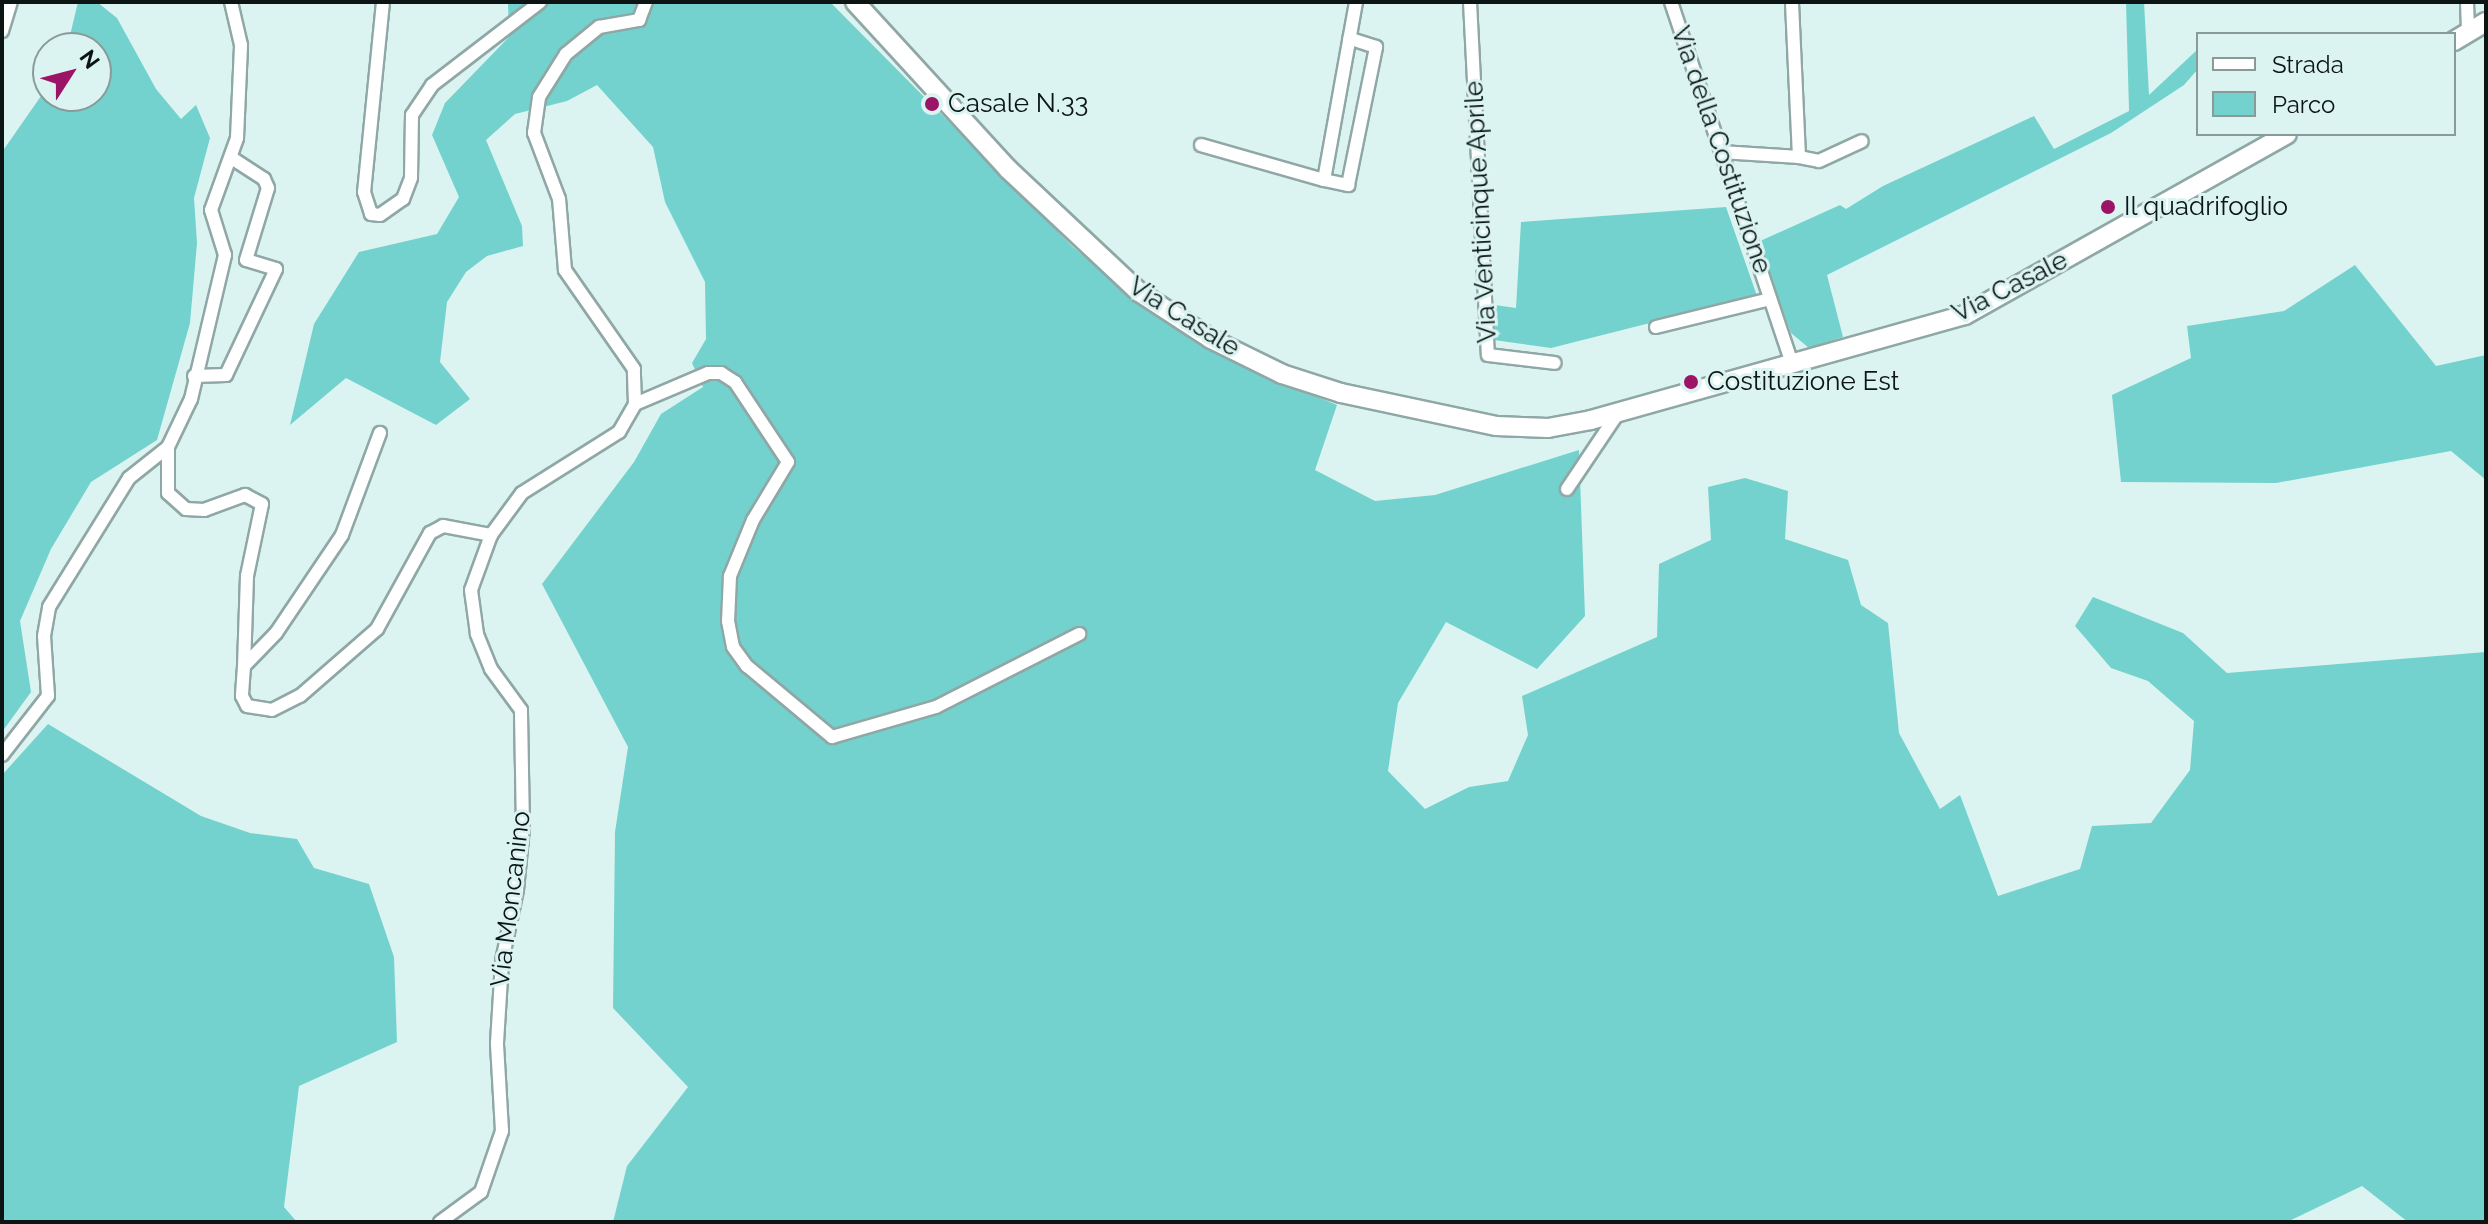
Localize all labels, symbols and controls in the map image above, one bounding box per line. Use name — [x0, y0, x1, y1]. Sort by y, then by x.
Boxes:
street label: Via della Costituzione — [1664, 22, 1778, 278]
north arrow — [32, 32, 112, 112]
legend — [2196, 32, 2456, 136]
text: N — [74, 45, 105, 73]
text: Strada — [2272, 50, 2344, 79]
street label: Via Venticinque Aprile — [1459, 79, 1503, 345]
place label: Casale N.33 — [948, 88, 1088, 120]
text: Parco — [2272, 90, 2335, 119]
marker: Casale N.33 — [923, 95, 941, 113]
place label: Il quadrifoglio — [2124, 191, 2289, 223]
marker: Il quadrifoglio — [2099, 198, 2117, 216]
street label: Via Casale — [1947, 245, 2073, 329]
street label: Via Casale — [1123, 271, 1245, 363]
place label: Costituzione Est — [1707, 366, 1899, 398]
marker: Costituzione Est — [1682, 373, 1700, 391]
street label: Via Moncanino — [485, 809, 537, 989]

